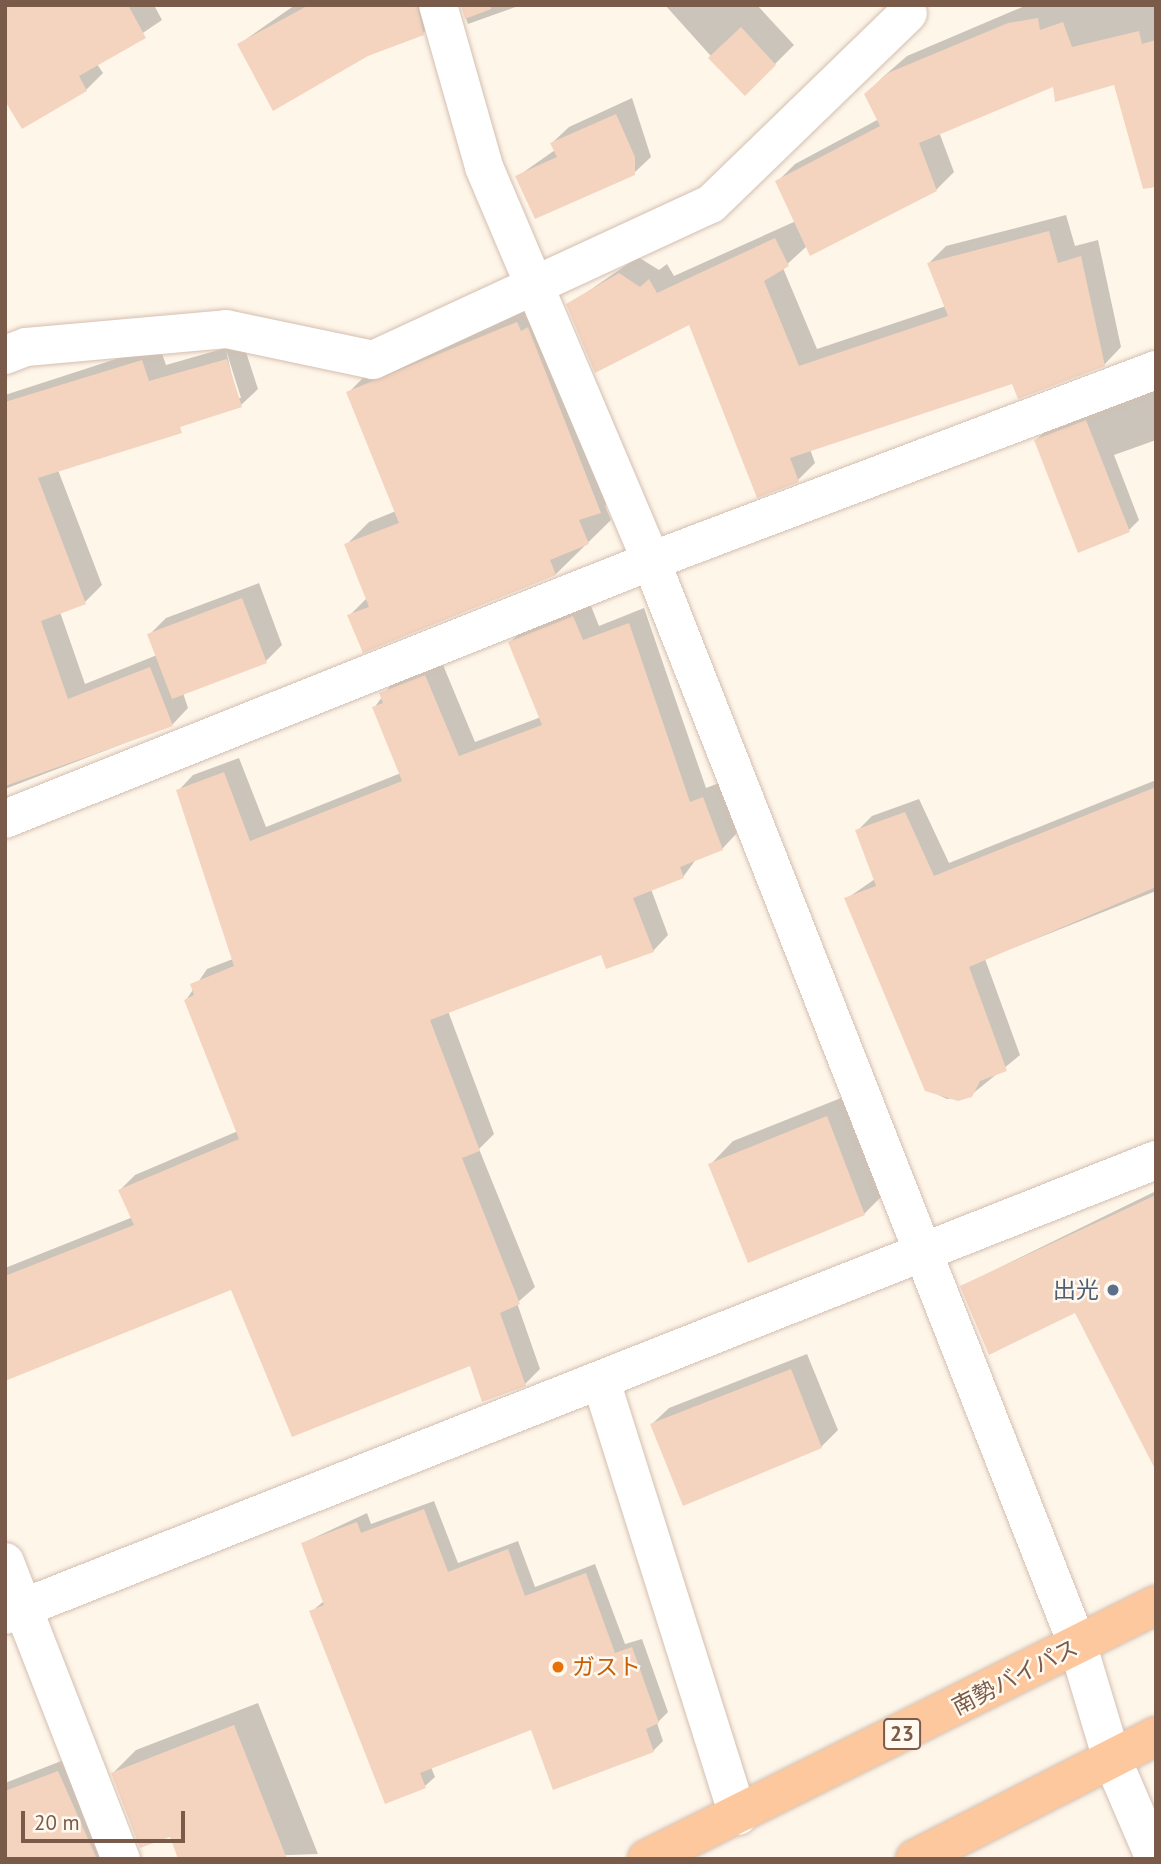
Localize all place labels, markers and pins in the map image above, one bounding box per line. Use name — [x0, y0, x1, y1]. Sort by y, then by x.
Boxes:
place label: 出光 — [1053, 1276, 1099, 1304]
marker: 出光 — [1105, 1282, 1121, 1298]
place label: ガスト — [572, 1653, 641, 1681]
marker: ガスト — [550, 1659, 566, 1675]

